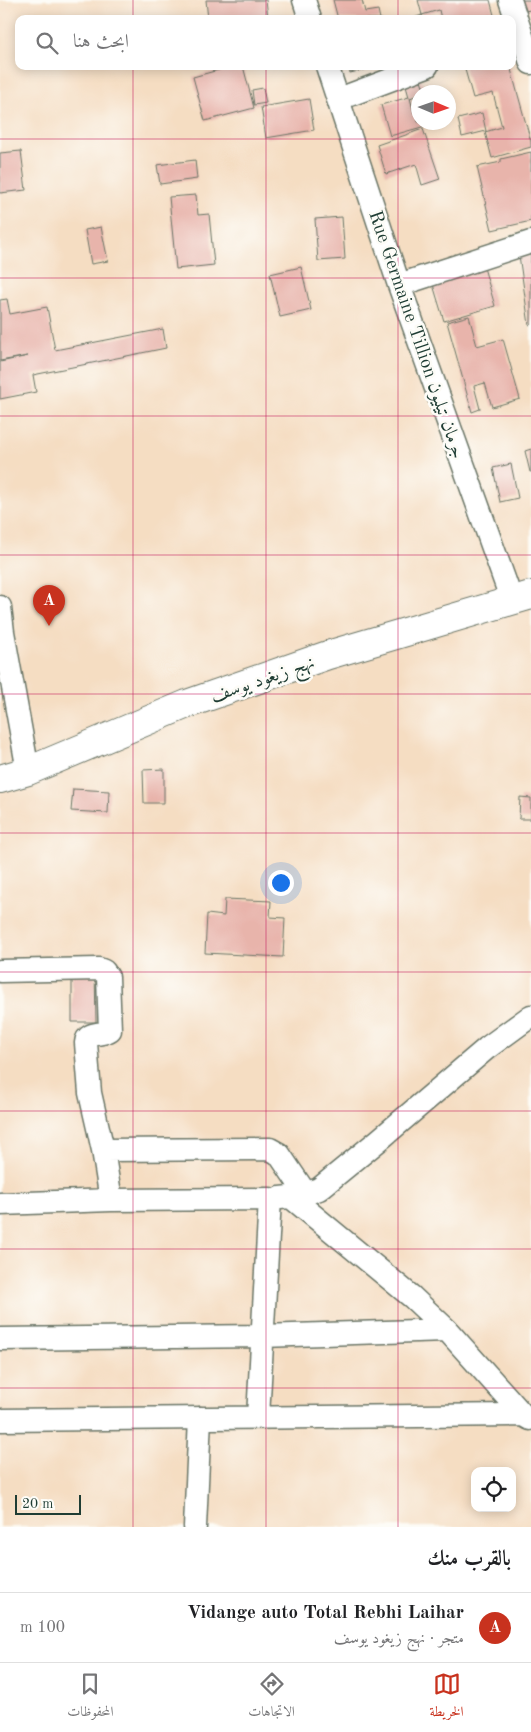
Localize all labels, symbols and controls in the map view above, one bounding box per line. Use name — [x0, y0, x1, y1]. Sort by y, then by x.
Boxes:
search box — [15, 15, 516, 70]
icon: search — [33, 29, 61, 57]
text: ابحث هنا — [73, 33, 129, 52]
north arrow — [411, 85, 456, 130]
street label: Rue Germaine Tillion جرمان تيليون — [363, 208, 467, 461]
pin: A — [33, 585, 65, 626]
street label: نهج زيغود يوسف — [208, 654, 319, 713]
your location — [268, 870, 294, 896]
map controls — [471, 1467, 516, 1512]
button: locate — [471, 1467, 516, 1512]
scale bar — [15, 1492, 81, 1515]
text: 20 m — [22, 1497, 53, 1511]
text: بالقرب منك — [428, 1549, 511, 1570]
text: Vidange auto Total Rebhi Laihar — [187, 1604, 464, 1623]
text: 100 m — [20, 1620, 65, 1636]
text: A — [489, 1620, 501, 1636]
text: متجر · نهج زيغود يوسف — [334, 1631, 464, 1647]
tab: المحفوظات — [67, 1670, 114, 1725]
tab: الاتجاهات — [248, 1670, 295, 1725]
tab: الخريطة — [430, 1670, 464, 1725]

